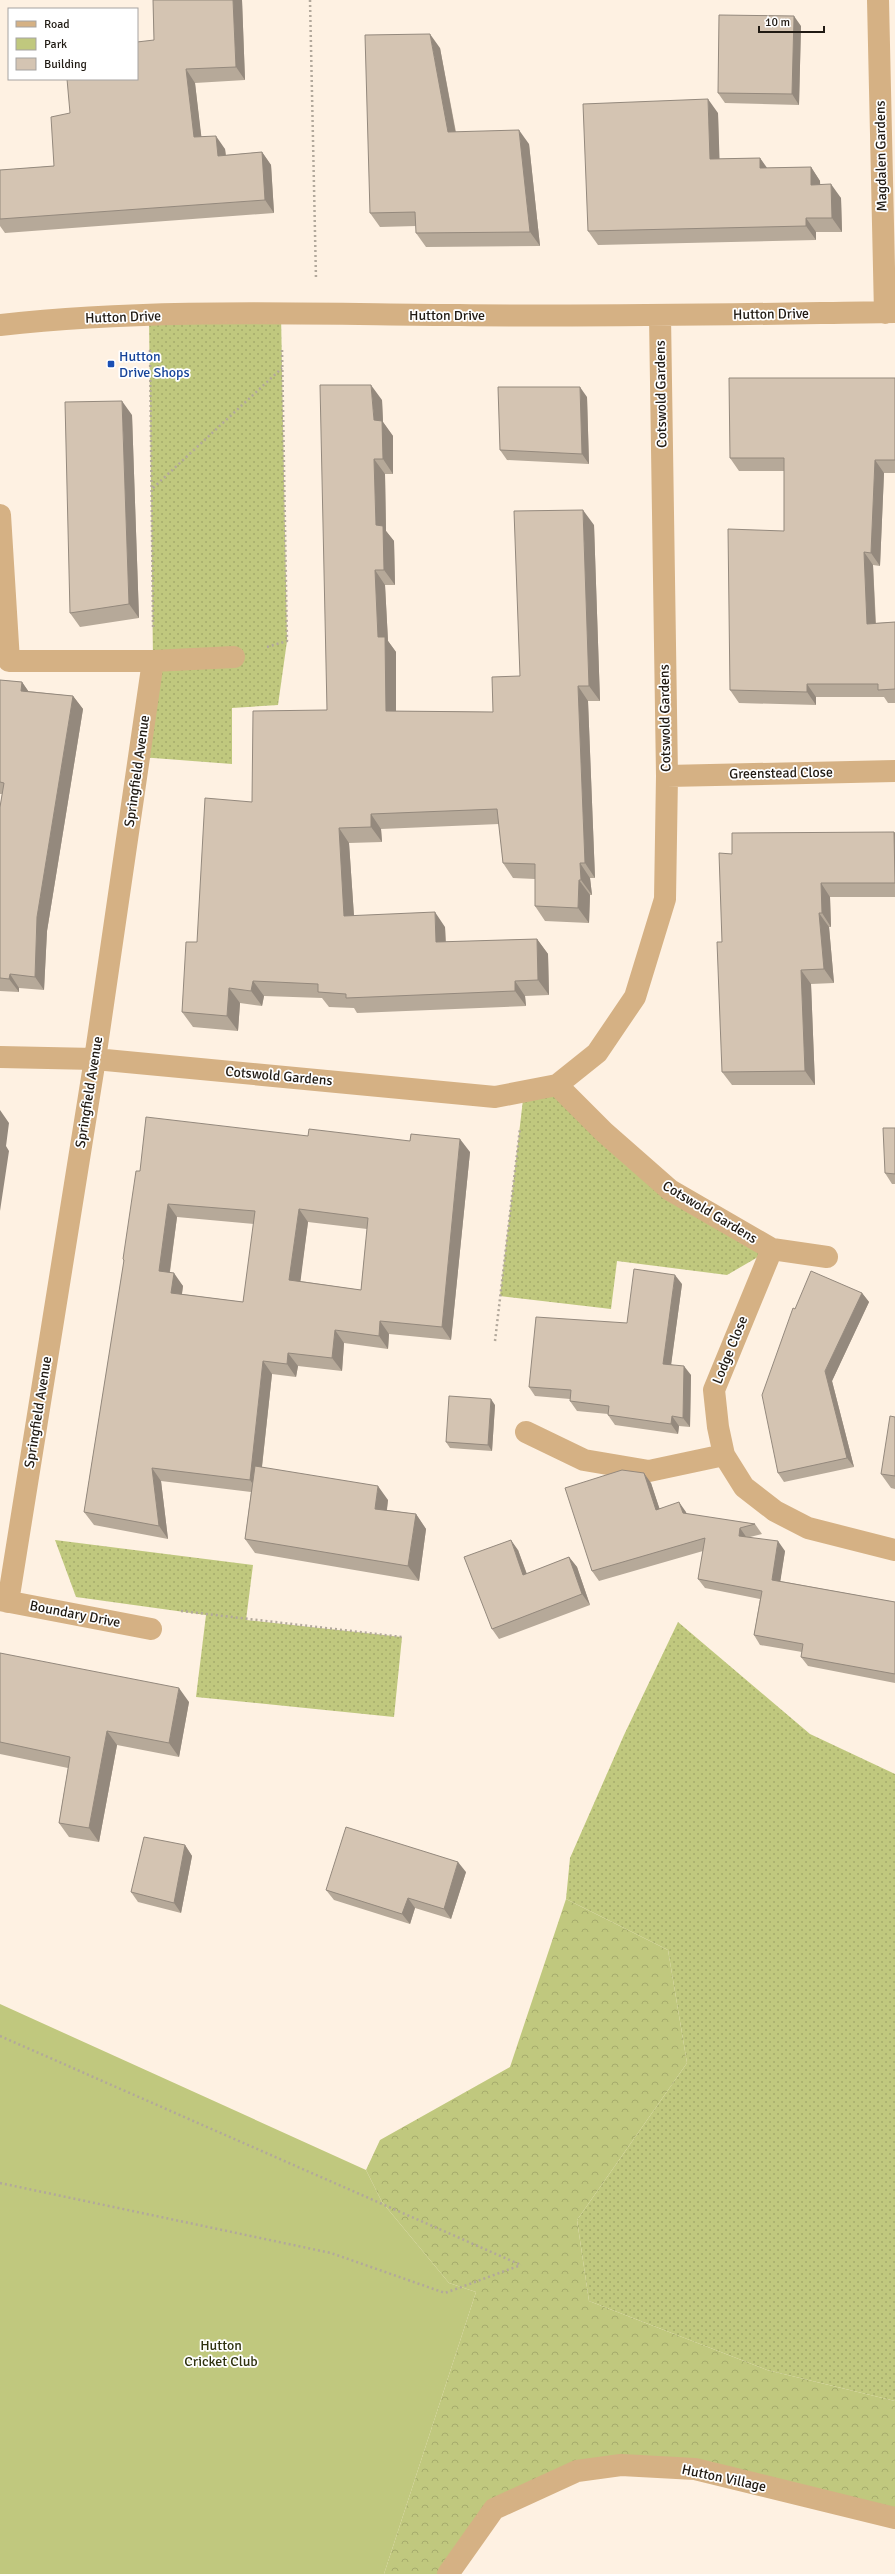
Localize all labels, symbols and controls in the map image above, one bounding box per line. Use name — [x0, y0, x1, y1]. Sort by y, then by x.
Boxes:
legend — [8, 8, 138, 80]
scale bar — [759, 8, 824, 34]
text: 10 m — [765, 15, 790, 30]
text: Road — [44, 17, 70, 32]
text: Park — [44, 37, 67, 52]
text: Building — [44, 57, 87, 72]
street label: Magdalen Gardens — [872, 100, 890, 212]
street label: Hutton Drive — [733, 305, 809, 323]
street label: Hutton Drive — [85, 307, 161, 327]
street label: Hutton Drive — [409, 307, 485, 324]
street label: Cotswold Gardens — [652, 340, 670, 448]
place label: Hutton Drive Shops — [119, 348, 190, 381]
marker: Hutton Drive Shops — [106, 359, 116, 369]
street label: Cotswold Gardens — [656, 664, 674, 772]
street label: Springfield Avenue — [121, 714, 153, 828]
street label: Greenstead Close — [729, 764, 833, 782]
street label: Springfield Avenue — [72, 1035, 106, 1149]
street label: Cotswold Gardens — [225, 1063, 333, 1089]
street label: Cotswold Gardens — [660, 1177, 760, 1247]
street label: Lodge Close — [709, 1313, 751, 1387]
street label: Springfield Avenue — [21, 1355, 55, 1469]
street label: Boundary Drive — [28, 1597, 122, 1631]
park label: Hutton Cricket Club — [184, 2337, 258, 2370]
street label: Hutton Village — [680, 2461, 768, 2495]

